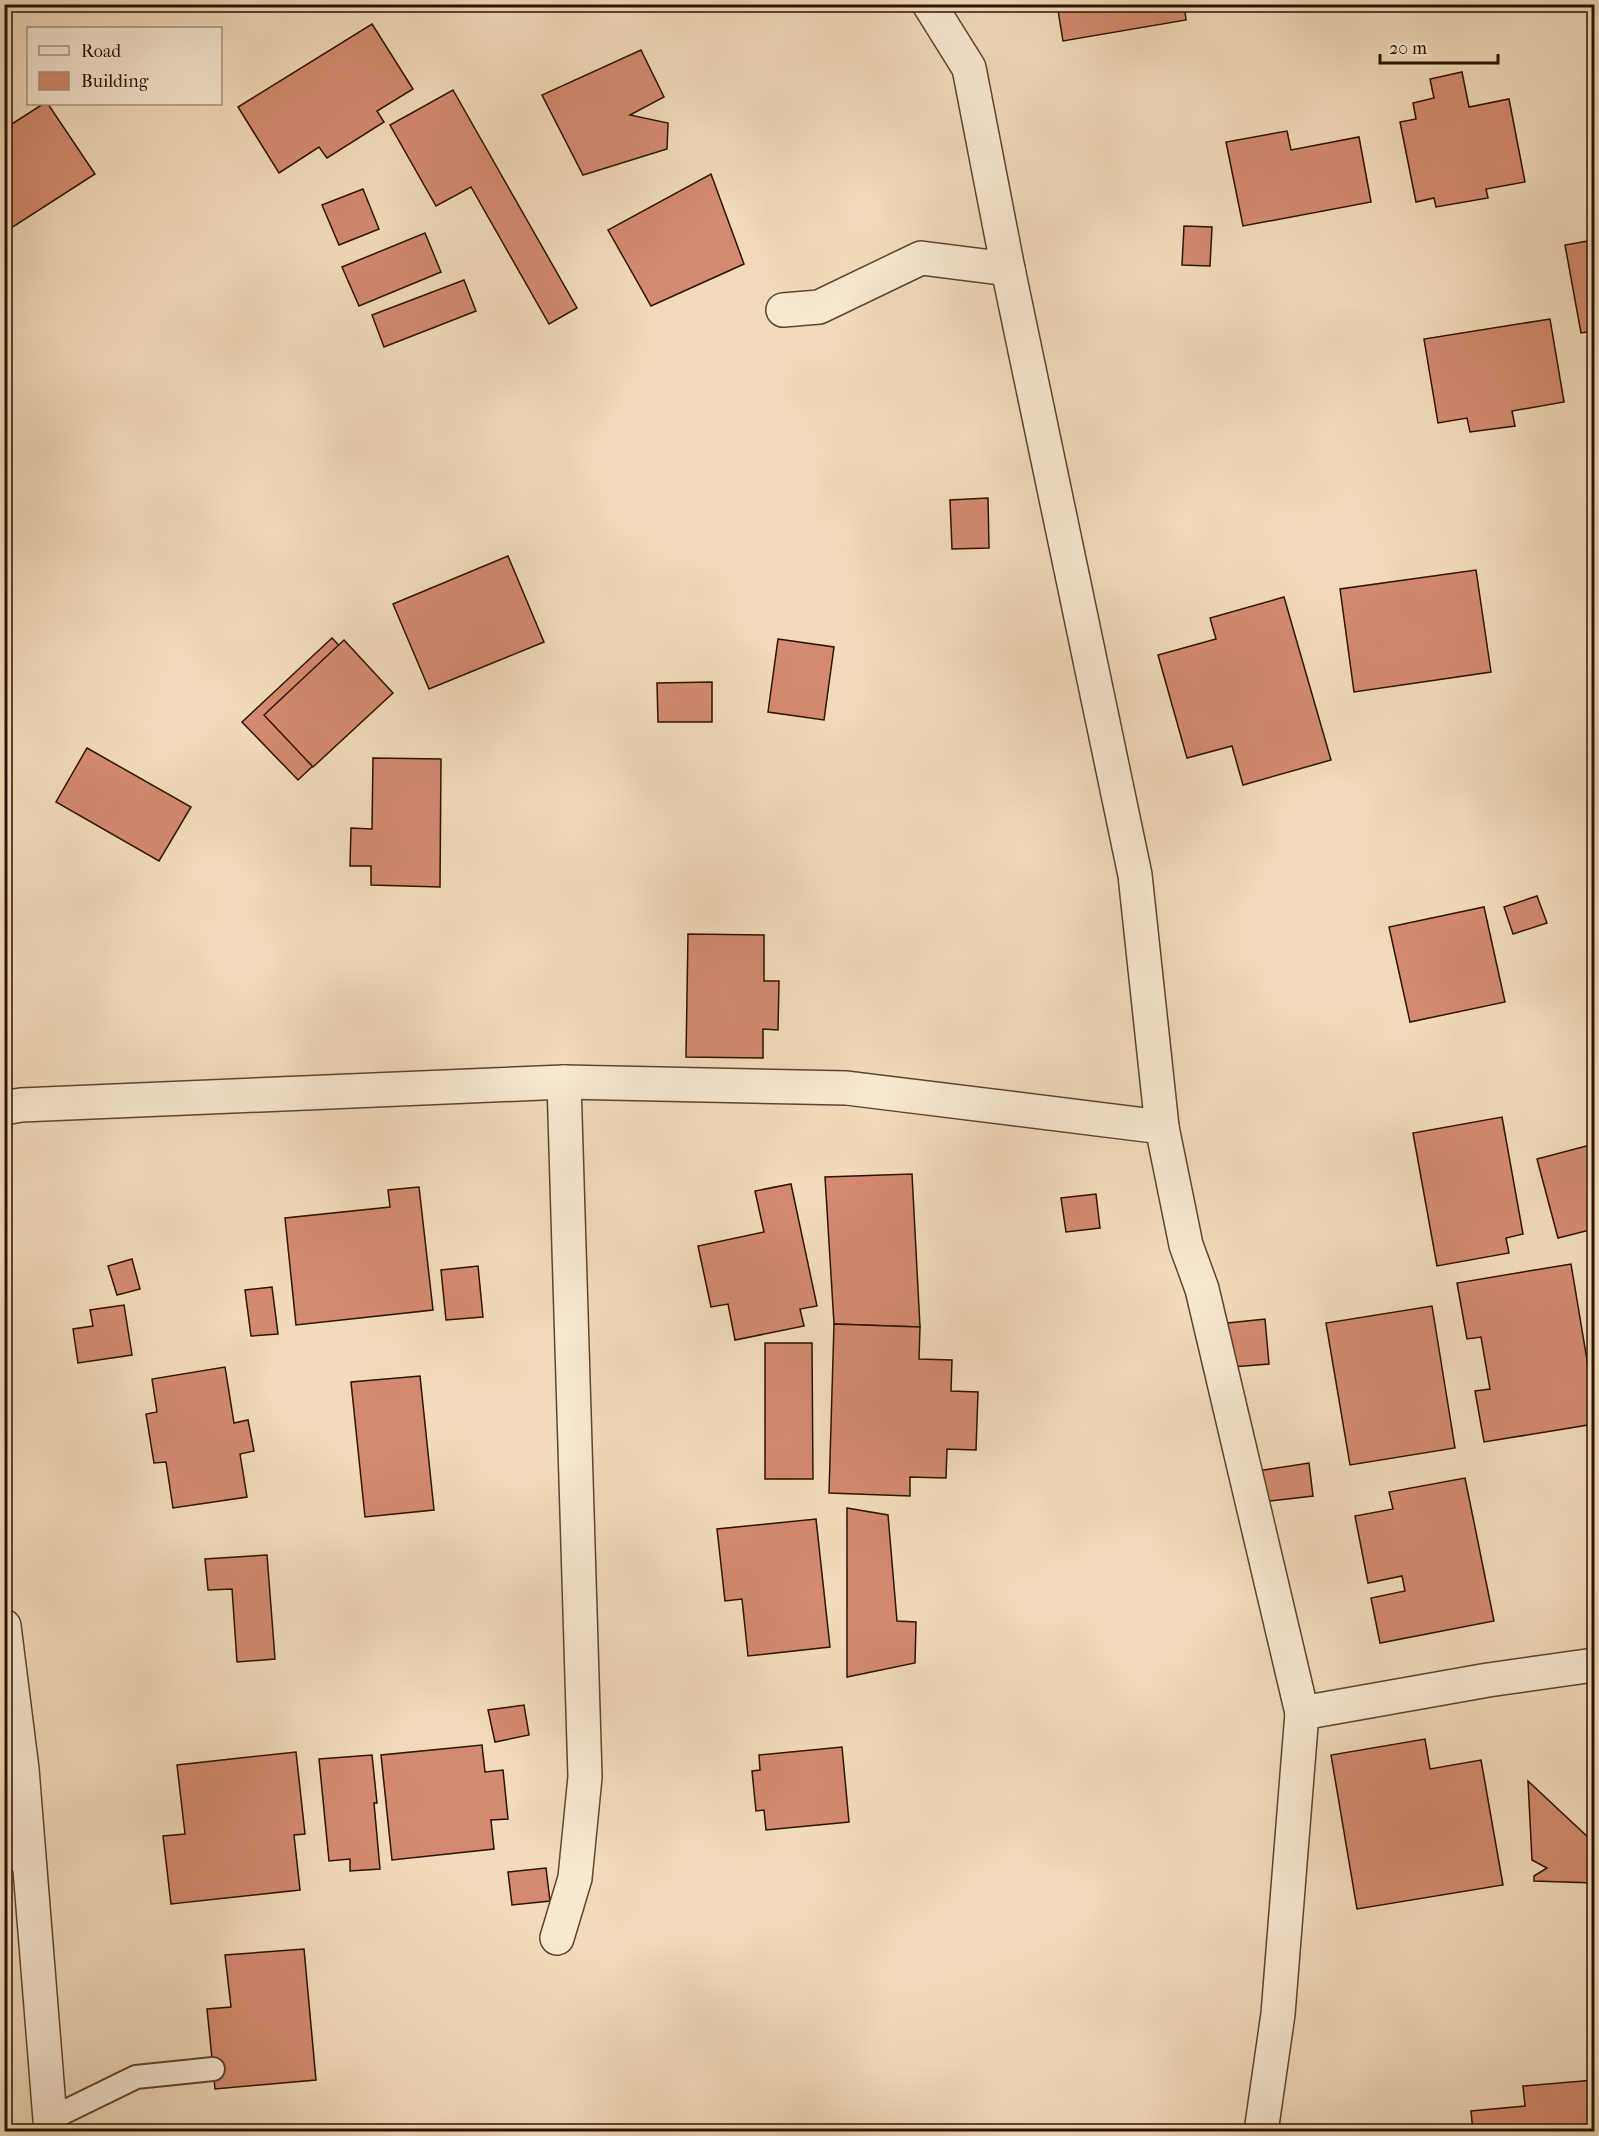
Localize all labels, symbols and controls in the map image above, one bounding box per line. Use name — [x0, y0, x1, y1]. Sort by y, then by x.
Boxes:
legend — [27, 27, 222, 105]
scale bar — [1380, 27, 1498, 65]
text: 20 m — [1389, 38, 1427, 59]
text: Road — [81, 41, 121, 62]
text: Building — [81, 71, 149, 92]

